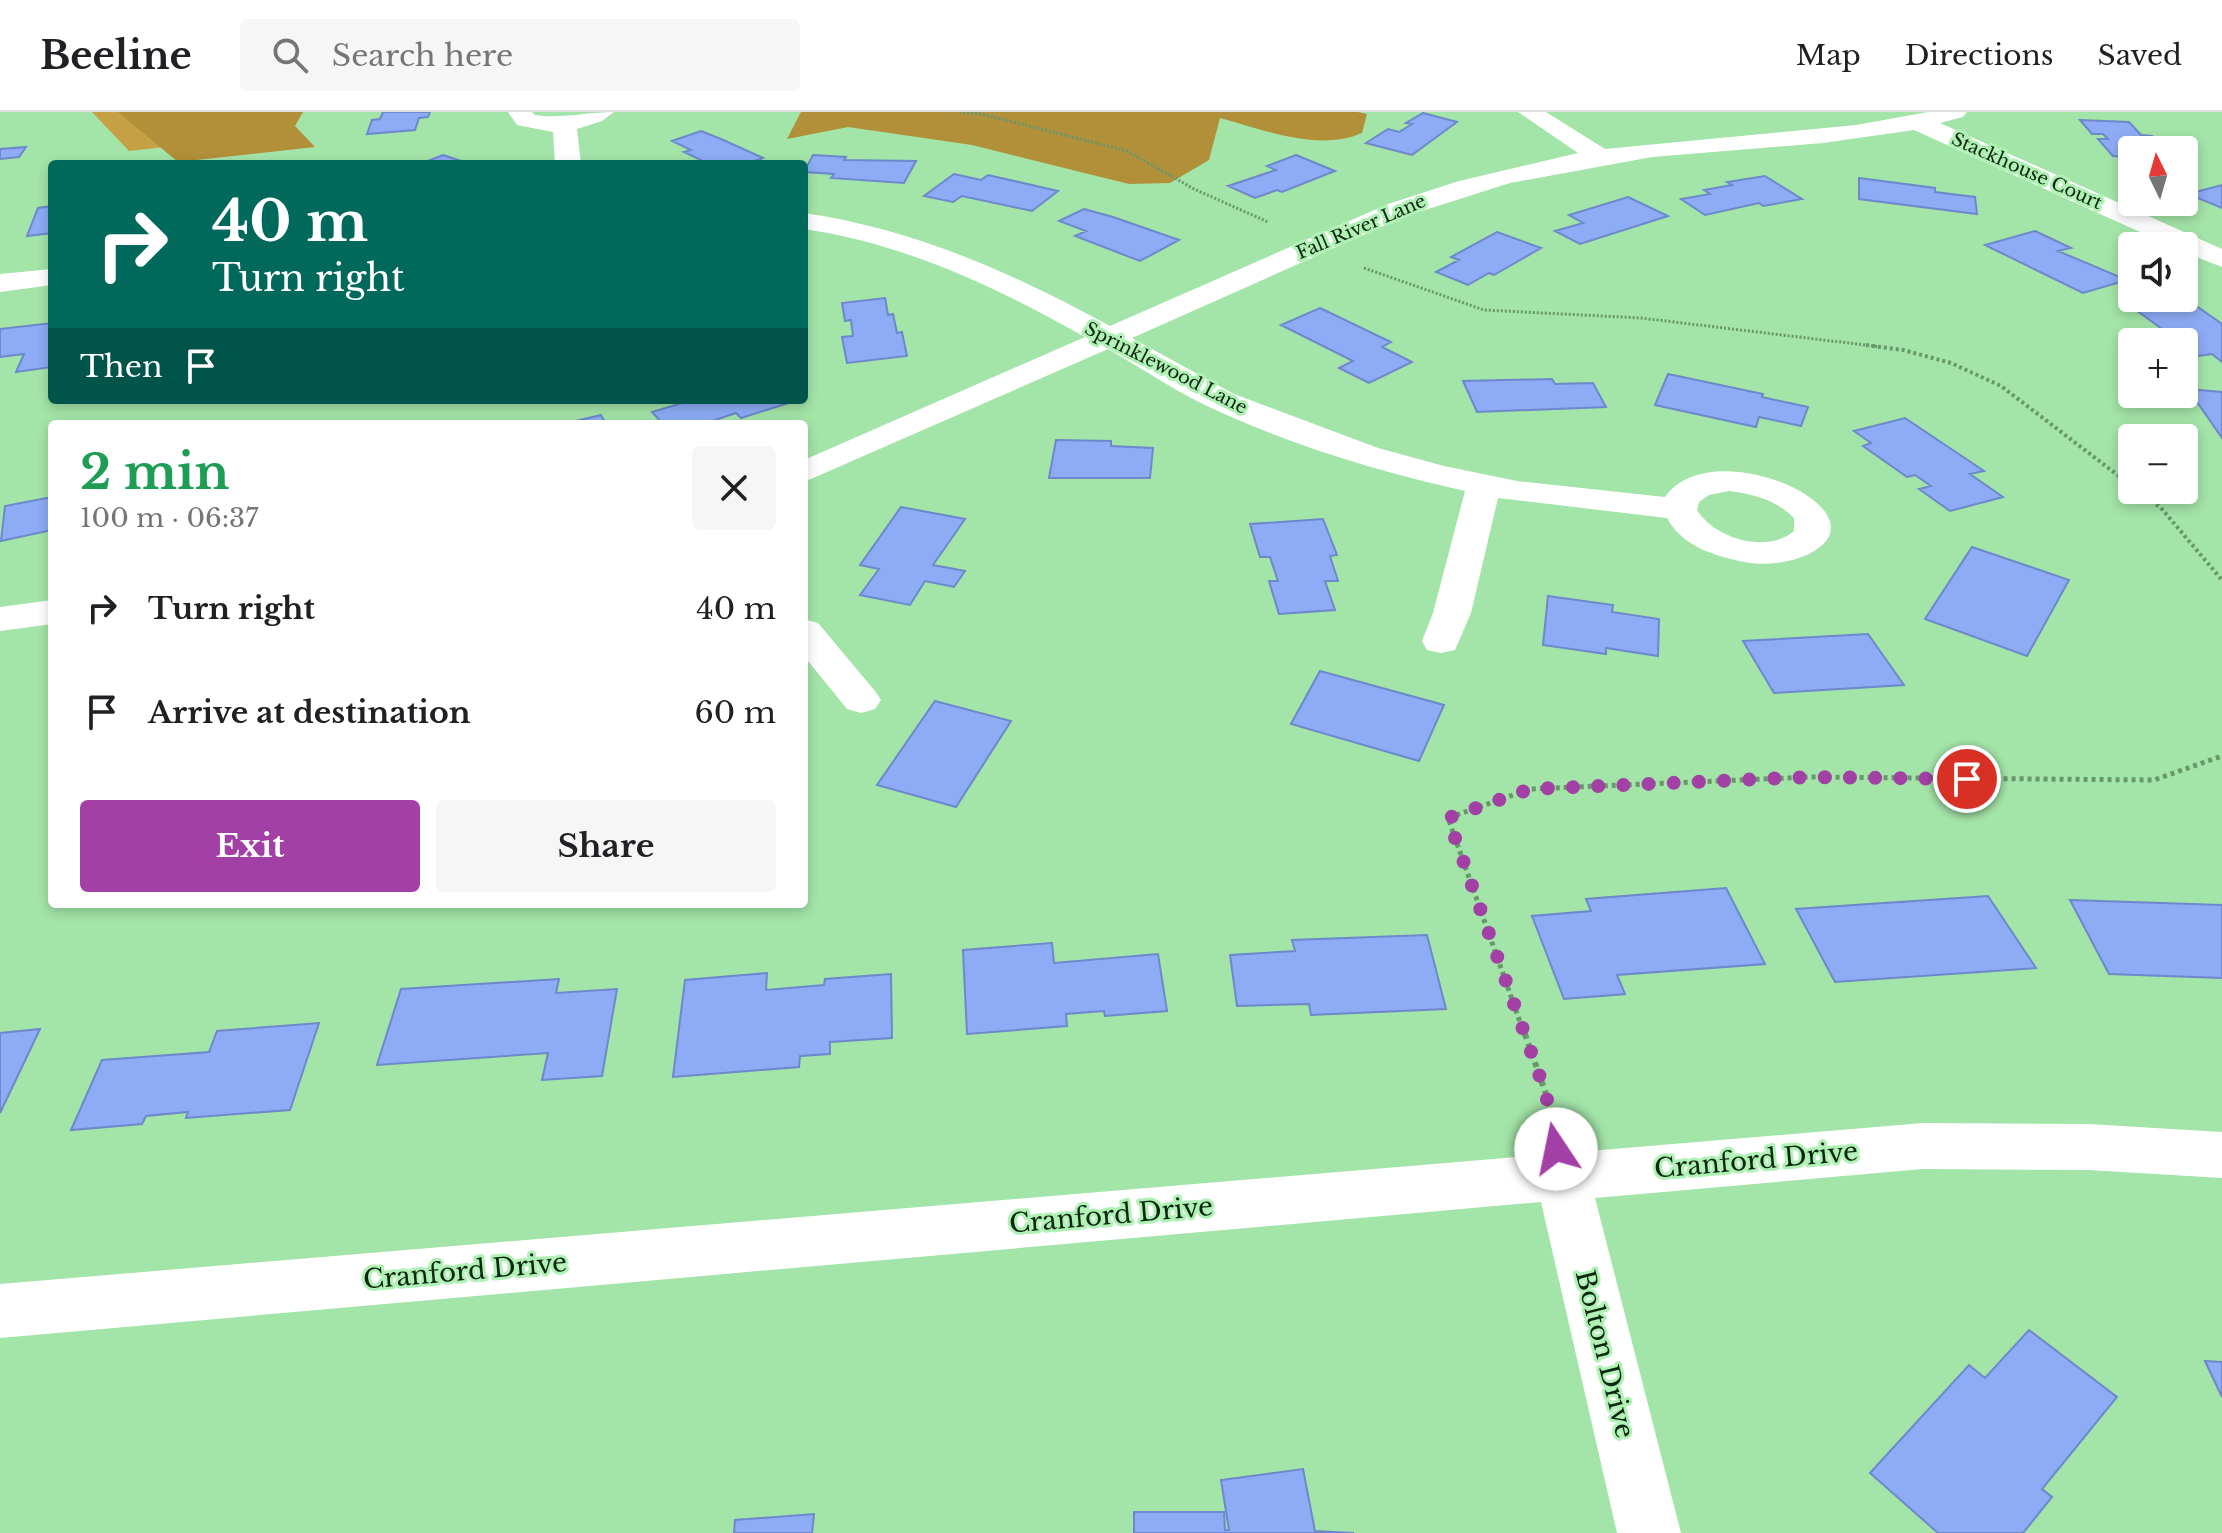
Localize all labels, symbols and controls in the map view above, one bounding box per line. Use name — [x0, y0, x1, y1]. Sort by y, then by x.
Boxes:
search box — [240, 19, 800, 91]
text: Beeline — [40, 32, 192, 79]
icon: search — [268, 33, 312, 77]
text: Search here — [332, 37, 513, 74]
text: Map — [1796, 38, 1861, 73]
text: Directions — [1905, 38, 2054, 73]
text: Saved — [2098, 38, 2182, 73]
street label: Stackhouse Court — [1948, 128, 2106, 214]
north arrow — [2118, 136, 2198, 216]
map controls — [2118, 136, 2198, 504]
text: 40 m — [212, 187, 368, 256]
street label: Fall River Lane — [1293, 190, 1429, 264]
icon: right — [80, 192, 184, 296]
button: sound — [2118, 232, 2198, 312]
text: Turn right — [212, 256, 405, 301]
street label: Sprinklewood Lane — [1081, 317, 1251, 419]
button: + — [2118, 328, 2198, 408]
icon: arrive — [179, 344, 223, 388]
text: Then — [80, 348, 163, 385]
button: − — [2118, 424, 2198, 504]
text: 2 min — [80, 442, 229, 502]
button: close — [692, 446, 776, 530]
text: 100 m · 06:37 — [80, 502, 258, 534]
icon: right — [80, 586, 124, 630]
text: Turn right — [148, 590, 315, 627]
text: 40 m — [696, 590, 776, 627]
icon: arrive — [80, 690, 124, 734]
text: Arrive at destination — [148, 694, 471, 731]
text: 60 m — [694, 694, 776, 731]
pin — [1933, 745, 2001, 813]
icon: arrive — [1945, 757, 1989, 801]
button: Exit — [80, 800, 420, 892]
button: Share — [436, 800, 776, 892]
position arrow — [1514, 1107, 1598, 1191]
street label: Cranford Drive — [1653, 1135, 1859, 1185]
street label: Cranford Drive — [1008, 1190, 1214, 1240]
street label: Cranford Drive — [362, 1246, 568, 1296]
street label: Bolton Drive — [1569, 1267, 1641, 1441]

